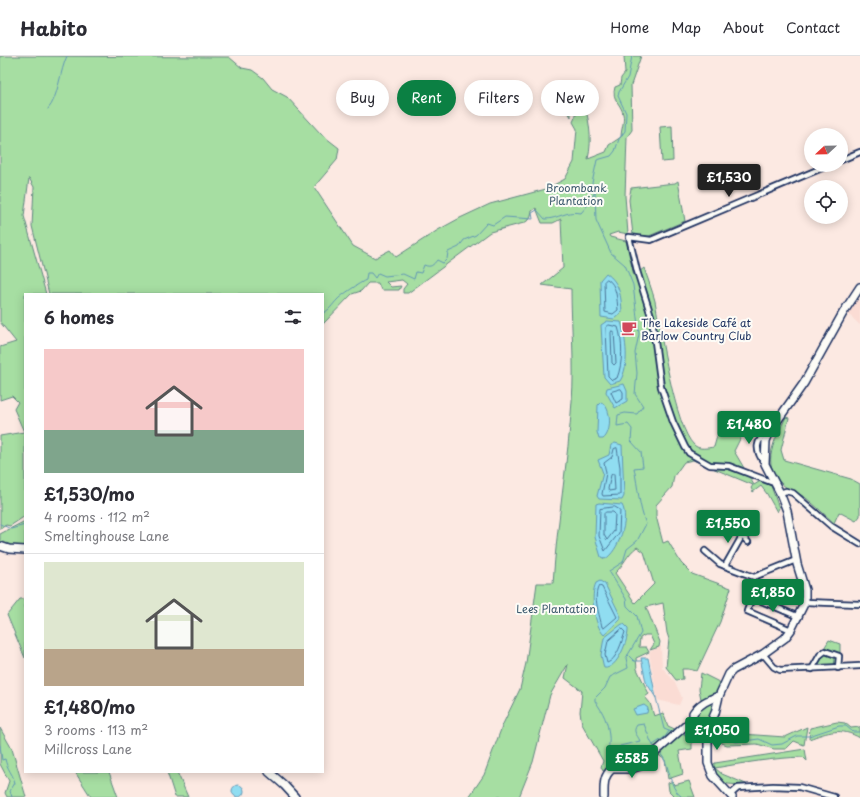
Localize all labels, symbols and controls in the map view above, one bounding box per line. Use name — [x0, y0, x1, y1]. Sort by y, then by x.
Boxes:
text: Habito — [20, 14, 87, 42]
text: Home — [610, 17, 649, 38]
text: Map — [671, 17, 701, 38]
text: About — [723, 17, 764, 38]
text: Contact — [786, 17, 840, 38]
chip: Buy — [336, 80, 389, 116]
chip: Rent — [397, 80, 456, 116]
chip: Filters — [464, 80, 533, 116]
chip: New — [541, 80, 599, 116]
north arrow — [804, 128, 848, 172]
map controls — [804, 128, 848, 224]
pin: £1,530 — [696, 164, 762, 198]
text: £1,530 — [707, 167, 751, 186]
park label: Broombank Plantation — [545, 179, 607, 209]
button: locate — [804, 180, 848, 224]
text: 6 homes — [44, 304, 114, 330]
icon: filters — [282, 306, 304, 328]
place label: The Lakeside Café at Barlow Country Club — [641, 314, 752, 344]
cafe icon: The Lakeside Café at Barlow Country Club — [620, 319, 638, 337]
icon: home — [138, 375, 210, 447]
pin: £1,480 — [716, 411, 782, 445]
text: £1,480 — [726, 414, 772, 433]
text: £1,530/mo — [44, 481, 134, 507]
text: 4 rooms · 112 m² — [44, 507, 150, 526]
pin: £1,550 — [695, 510, 761, 544]
text: £1,550 — [706, 513, 750, 532]
text: Smeltinghouse Lane — [44, 526, 169, 545]
pin: £1,850 — [740, 579, 806, 613]
text: £1,850 — [751, 582, 795, 601]
icon: home — [138, 588, 210, 660]
park label: Lees Plantation — [516, 600, 596, 617]
text: £1,480/mo — [44, 694, 135, 720]
pin: £1,050 — [684, 717, 750, 751]
text: 3 rooms · 113 m² — [44, 720, 148, 739]
text: £1,050 — [694, 720, 740, 739]
text: Millcross Lane — [44, 739, 132, 758]
pin: £585 — [608, 745, 656, 779]
text: £585 — [615, 748, 649, 767]

